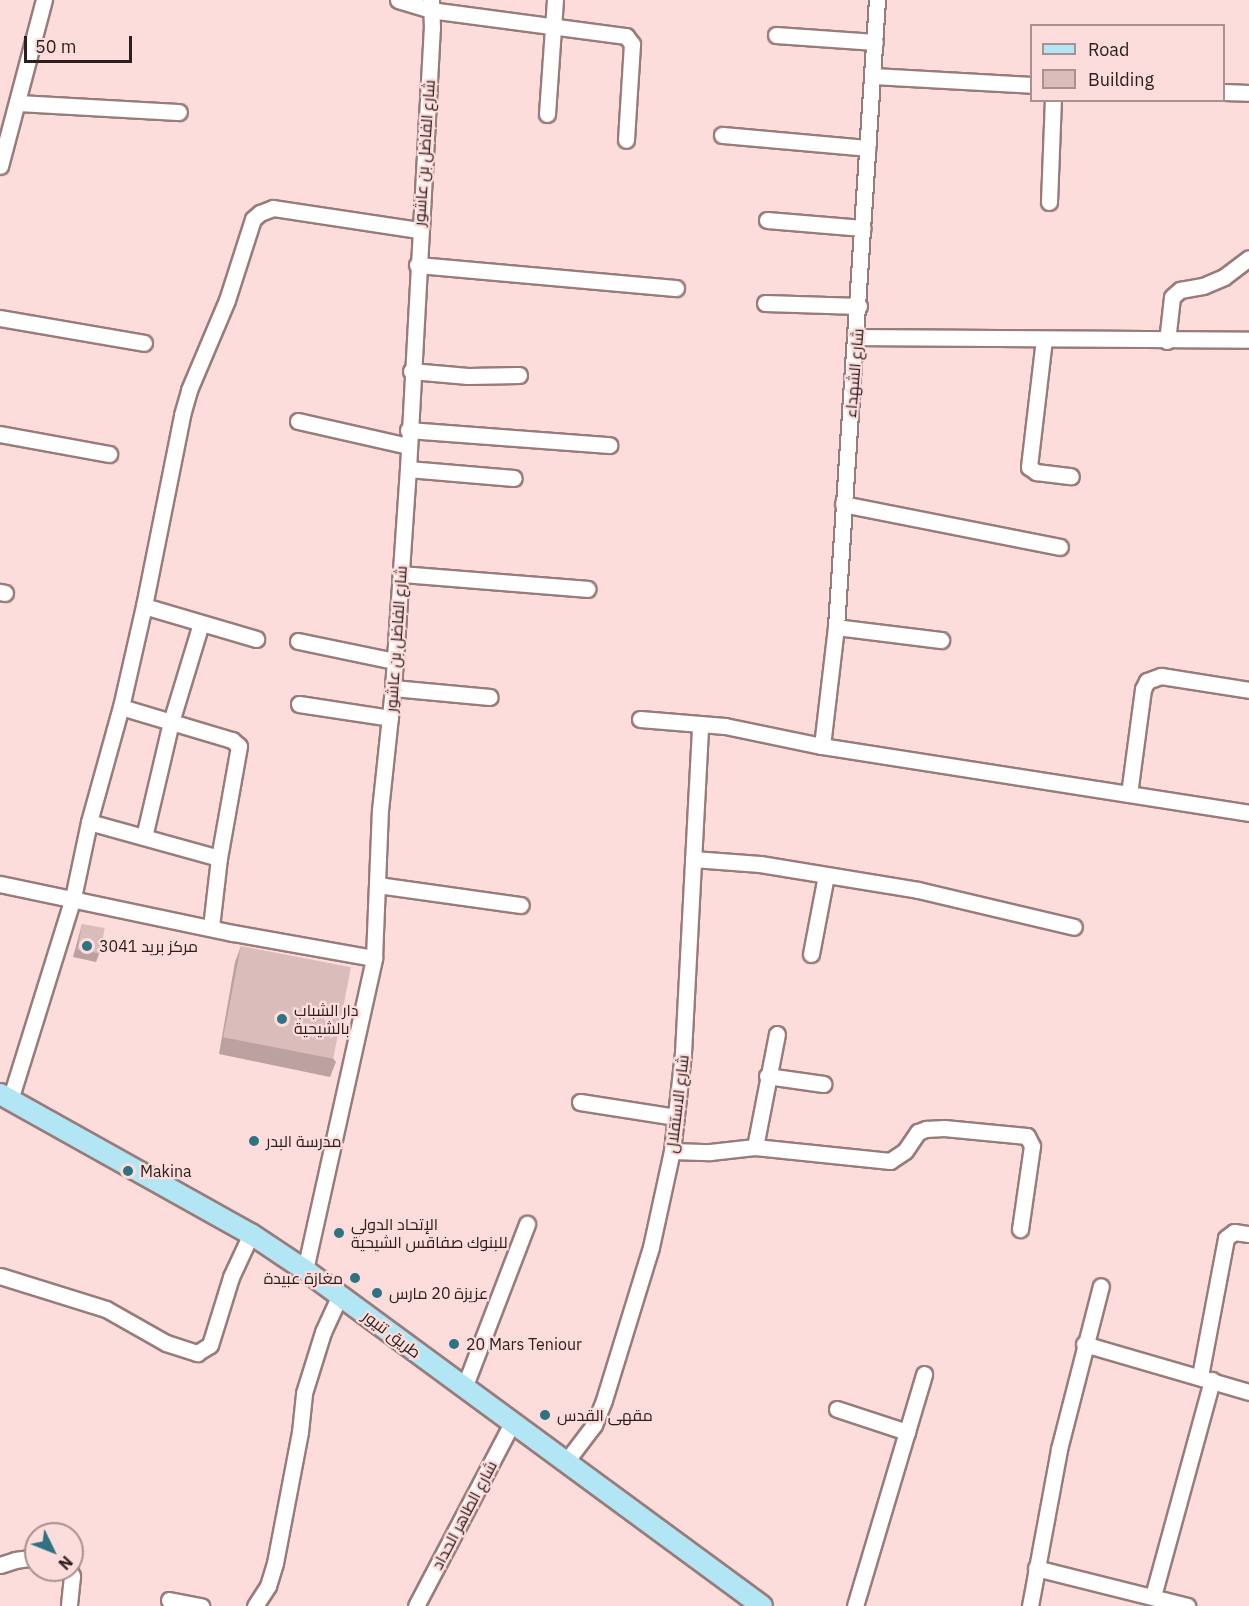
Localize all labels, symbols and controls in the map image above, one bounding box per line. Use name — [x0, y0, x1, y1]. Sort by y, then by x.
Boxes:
scale bar — [27, 24, 135, 62]
legend — [1030, 24, 1225, 102]
text: 50 m — [35, 35, 77, 58]
text: Road — [1088, 38, 1129, 61]
text: Building — [1088, 68, 1154, 91]
street label: شارع الفاضل بن عاشور — [409, 79, 439, 227]
street label: شارع الشهداء — [841, 328, 867, 418]
street label: شارع الفاضل بن عاشور — [381, 565, 411, 713]
place label: مركز بريد 3041 — [99, 936, 198, 956]
marker: مركز بريد 3041 — [80, 939, 94, 953]
place label: دار الشباب بالشيحية — [294, 1000, 359, 1038]
marker: دار الشباب بالشيحية — [275, 1012, 289, 1026]
street label: شارع الاستقلال — [661, 1054, 693, 1154]
place label: مدرسة البدر — [266, 1131, 341, 1151]
marker: مدرسة البدر — [247, 1134, 261, 1148]
place label: Makina — [140, 1161, 192, 1181]
marker: Makina — [121, 1164, 135, 1178]
place label: الإتحاد الدولي للبنوك صفاقس الشيحية — [351, 1214, 508, 1252]
marker: الإتحاد الدولي للبنوك صفاقس الشيحية — [332, 1226, 346, 1240]
place label: مغازة عبيدة — [264, 1268, 343, 1288]
marker: مغازة عبيدة — [348, 1271, 362, 1285]
place label: عزيزة 20 مارس — [389, 1283, 488, 1303]
marker: عزيزة 20 مارس — [370, 1286, 384, 1300]
street label: طريق تنيور — [359, 1306, 425, 1362]
place label: 20 Mars Teniour — [466, 1334, 582, 1354]
marker: 20 Mars Teniour — [447, 1337, 461, 1351]
place label: مقهى القدس — [557, 1405, 653, 1425]
marker: مقهى القدس — [538, 1408, 552, 1422]
street label: شارع الطاهر الحداد — [427, 1457, 501, 1573]
north arrow — [24, 1522, 84, 1582]
text: N — [54, 1552, 77, 1574]

